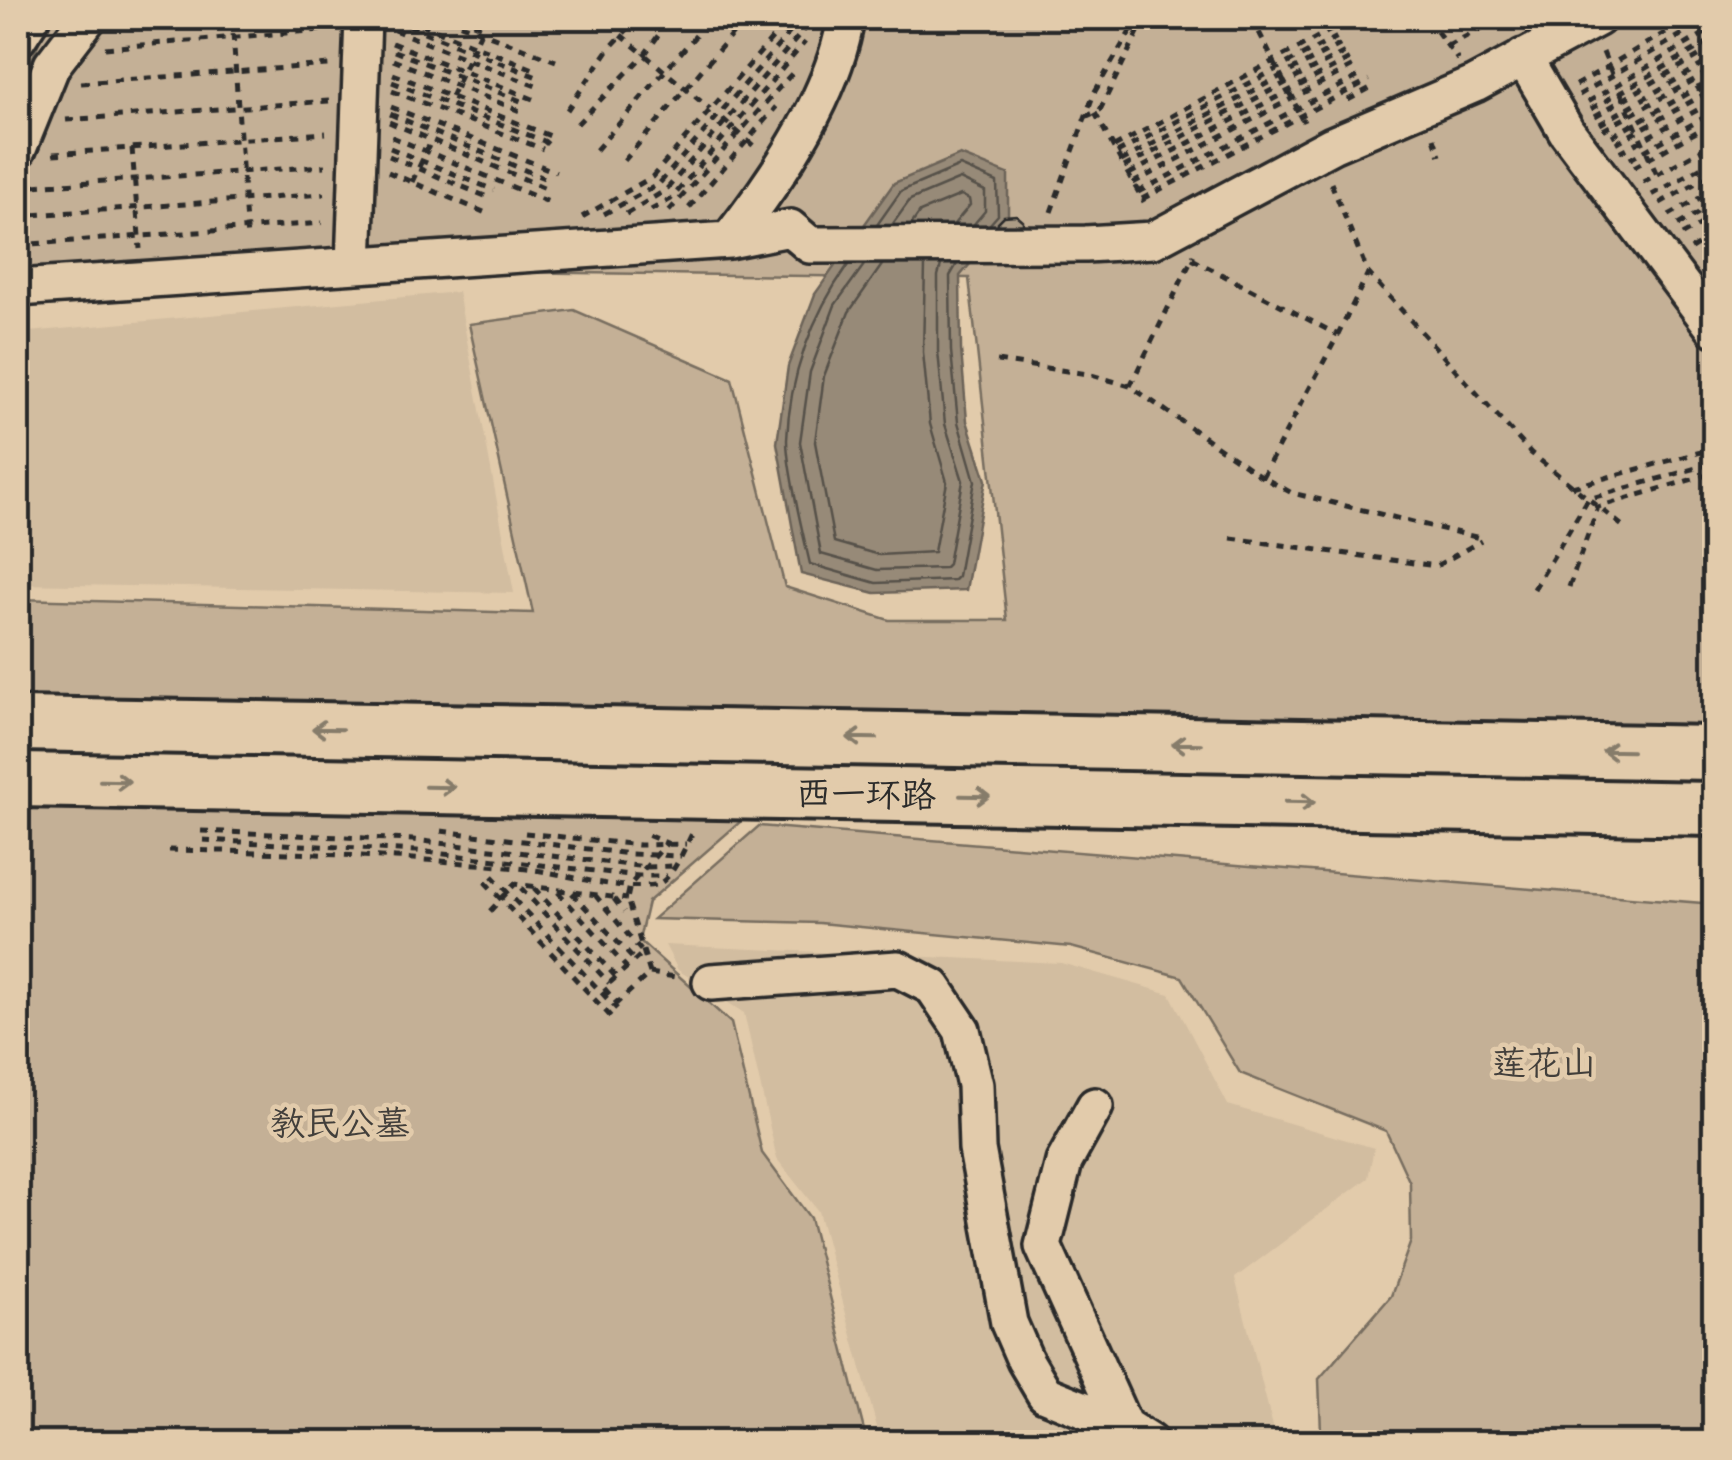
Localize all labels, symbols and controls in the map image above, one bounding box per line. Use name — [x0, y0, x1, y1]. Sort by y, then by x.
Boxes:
one-way arrow — [312, 720, 344, 739]
one-way arrow — [847, 729, 879, 748]
one-way arrow — [1172, 734, 1204, 754]
one-way arrow — [1602, 742, 1634, 760]
one-way arrow — [98, 772, 130, 791]
street label: 西一环路 — [796, 773, 936, 816]
one-way arrow — [422, 778, 455, 796]
one-way arrow — [958, 787, 990, 806]
one-way arrow — [1282, 792, 1315, 812]
park label: 莲花山 — [1491, 1043, 1597, 1084]
park label: 教民公墓 — [270, 1103, 410, 1144]

